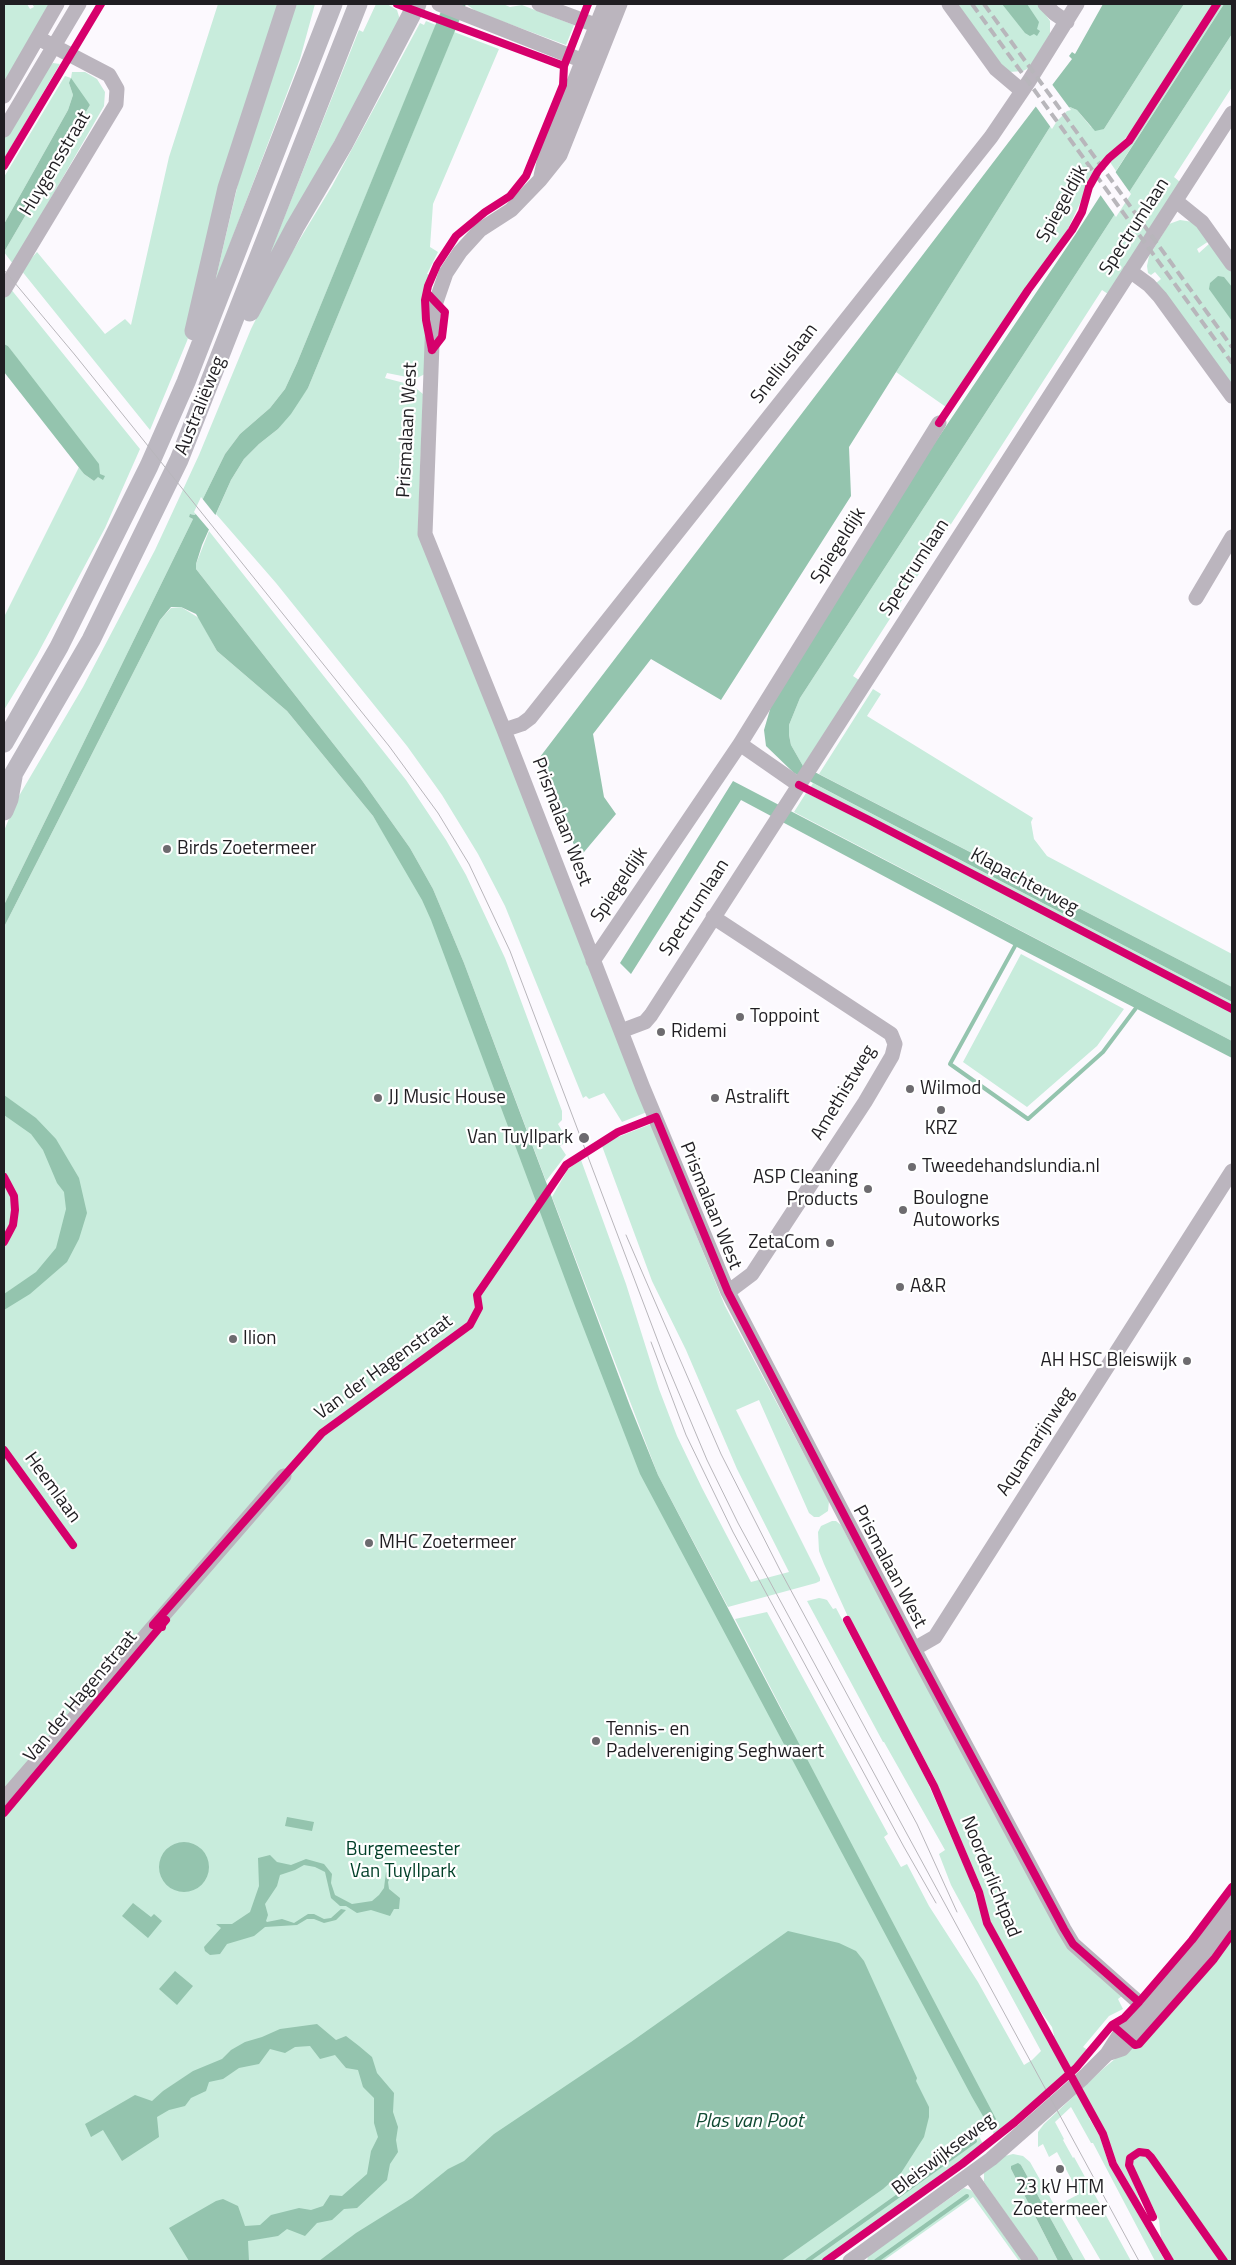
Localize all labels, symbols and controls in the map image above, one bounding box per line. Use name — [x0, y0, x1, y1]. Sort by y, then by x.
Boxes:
street label: Huygensstraat — [16, 108, 96, 220]
street label: Spiegeldijk — [1032, 161, 1094, 247]
street label: Spectrumlaan — [1095, 174, 1175, 280]
street label: Snelliuslaan — [747, 319, 823, 409]
street label: Australiëweg — [171, 353, 231, 459]
street label: Prismalaan West — [393, 362, 423, 498]
street label: Spiegeldijk — [807, 504, 871, 588]
street label: Spectrumlaan — [875, 515, 955, 621]
street label: Prismalaan West — [526, 755, 596, 889]
place label: Birds Zoetermeer — [177, 838, 316, 860]
marker: Birds Zoetermeer — [161, 843, 173, 855]
street label: Spiegeldijk — [587, 843, 653, 927]
street label: Klapachterweg — [966, 844, 1082, 920]
street label: Spectrumlaan — [655, 855, 735, 961]
place label: Toppoint — [750, 1006, 819, 1028]
marker: Toppoint — [734, 1011, 746, 1023]
place label: Ridemi — [671, 1021, 727, 1043]
marker: Ridemi — [655, 1026, 667, 1038]
street label: Amethistweg — [807, 1041, 881, 1145]
place label: Wilmod — [920, 1078, 981, 1100]
marker: Wilmod — [904, 1083, 916, 1095]
place label: JJ Music House — [388, 1087, 506, 1109]
place label: Astralift — [725, 1087, 789, 1109]
marker: JJ Music House — [372, 1092, 384, 1104]
marker: Astralift — [709, 1092, 721, 1104]
marker: KRZ — [935, 1104, 947, 1116]
place label: KRZ — [925, 1118, 957, 1140]
place label: Van Tuyllpark — [467, 1127, 573, 1149]
marker: Van Tuyllpark — [577, 1131, 591, 1145]
street label: Prismalaan West — [674, 1139, 746, 1273]
place label: Tweedehandslundia.nl — [922, 1156, 1100, 1178]
marker: Tweedehandslundia.nl — [906, 1161, 918, 1173]
place label: ASP Cleaning Products — [753, 1167, 858, 1211]
marker: ASP Cleaning Products — [862, 1183, 874, 1195]
place label: Boulogne Autoworks — [913, 1188, 1000, 1232]
marker: Boulogne Autoworks — [897, 1204, 909, 1216]
place label: ZetaCom — [748, 1232, 820, 1254]
marker: ZetaCom — [824, 1237, 836, 1249]
place label: A&R — [910, 1276, 946, 1298]
marker: A&R — [894, 1281, 906, 1293]
street label: Van der Hagenstraat — [311, 1310, 457, 1426]
place label: Ilion — [243, 1328, 276, 1350]
marker: Ilion — [227, 1333, 239, 1345]
place label: AH HSC Bleiswijk — [1041, 1350, 1177, 1372]
marker: AH HSC Bleiswijk — [1181, 1355, 1193, 1367]
street label: Aquamarijnweg — [992, 1383, 1080, 1501]
street label: Heemlaan — [19, 1448, 85, 1528]
street label: Prismalaan West — [847, 1502, 931, 1632]
place label: MHC Zoetermeer — [379, 1532, 516, 1554]
marker: MHC Zoetermeer — [363, 1537, 375, 1549]
street label: Van der Hagenstraat — [19, 1627, 143, 1767]
place label: Tennis- en Padelvereniging Seghwaert — [606, 1719, 824, 1763]
marker: Tennis- en Padelvereniging Seghwaert — [590, 1735, 602, 1747]
street label: Noorderlichtpad — [955, 1813, 1025, 1941]
park label: Burgemeester Van Tuyllpark — [346, 1839, 460, 1883]
street label: Bleiswijkseweg — [888, 2109, 1000, 2201]
water label: Plas van Poot — [695, 2110, 803, 2134]
marker: 23 kV HTM Zoetermeer — [1054, 2163, 1066, 2175]
place label: 23 kV HTM Zoetermeer — [1013, 2177, 1107, 2221]

